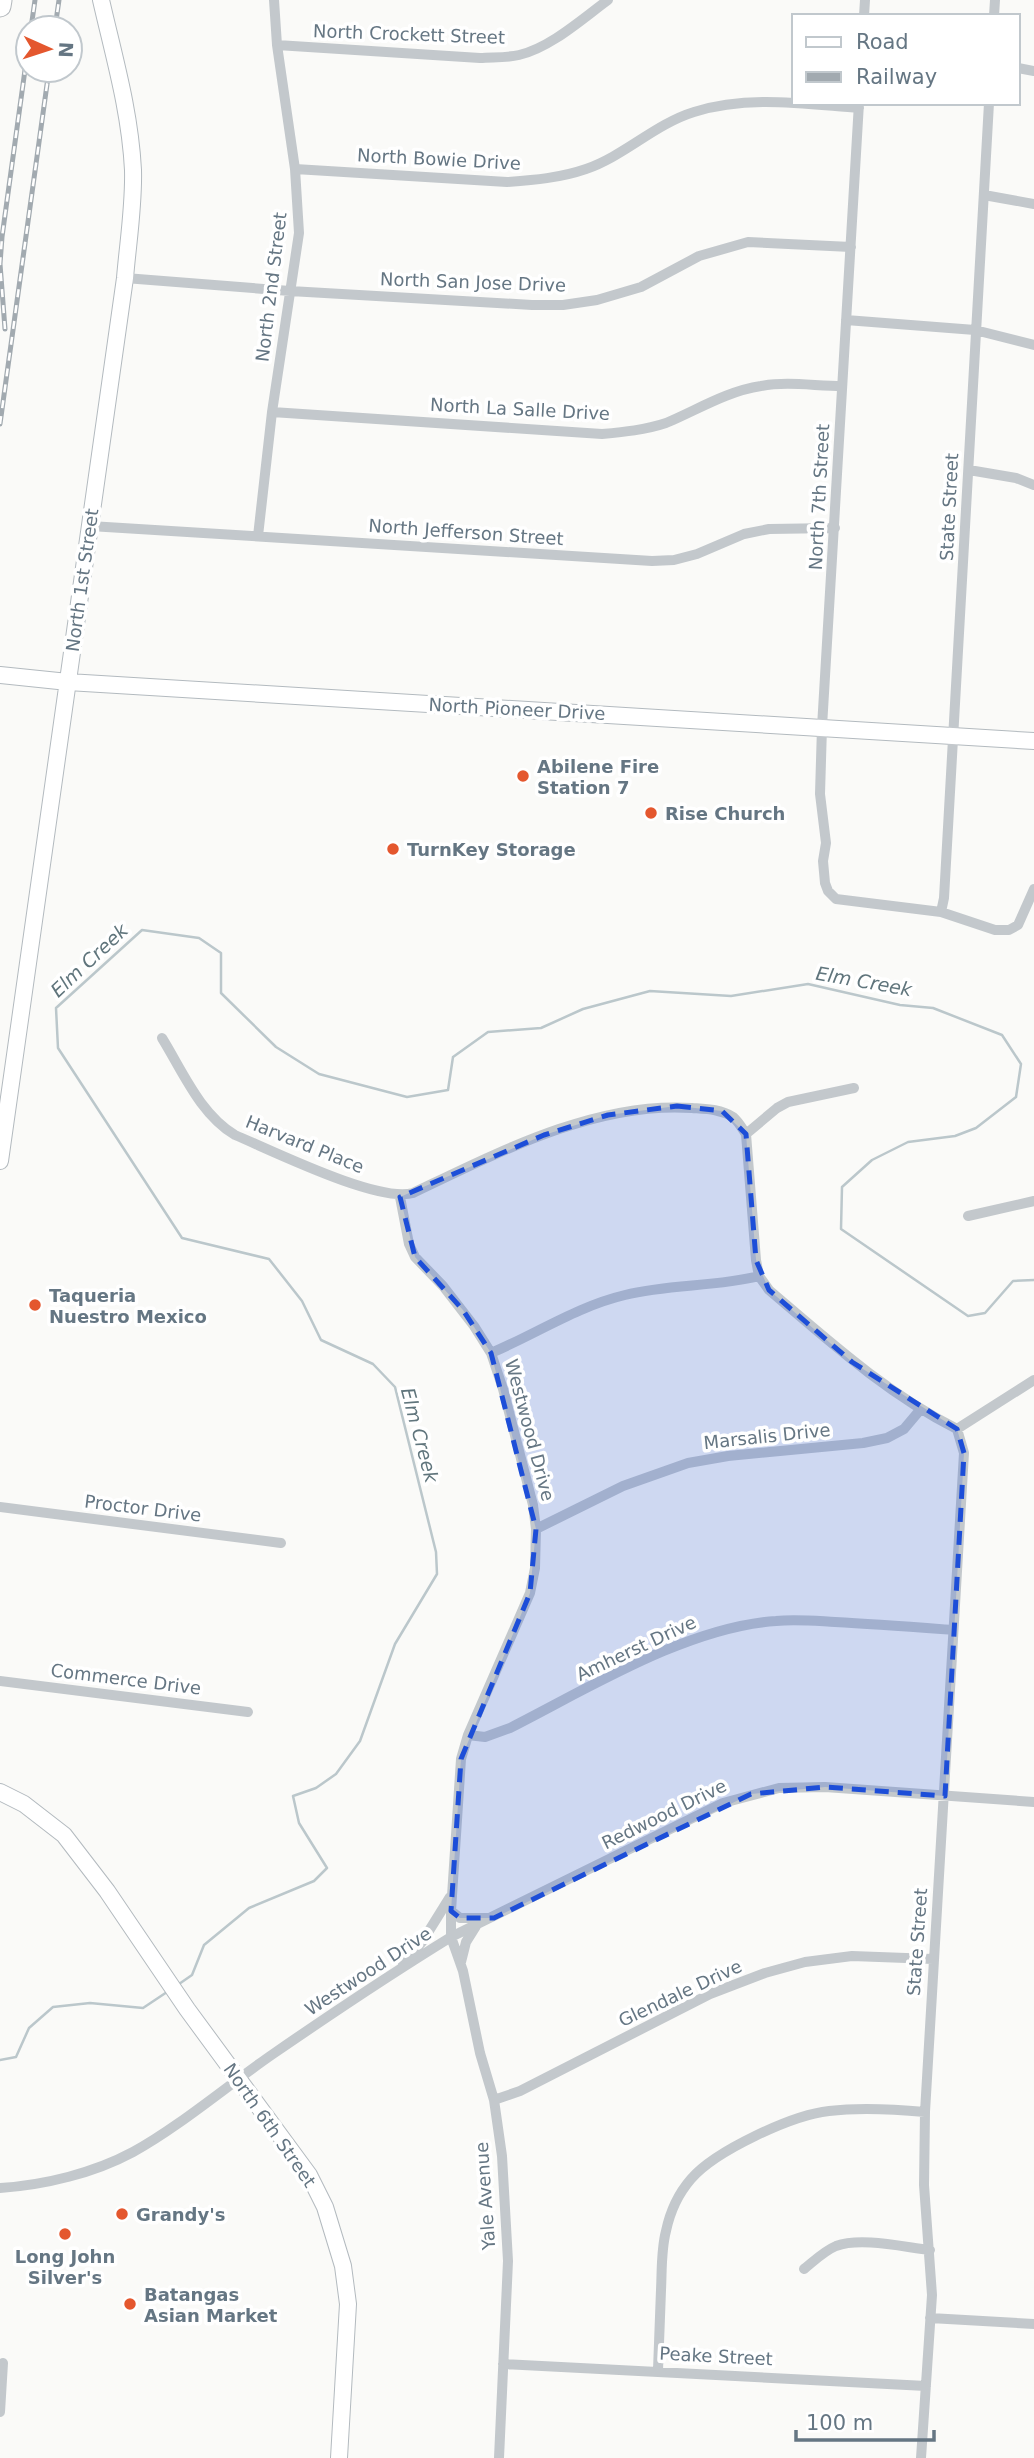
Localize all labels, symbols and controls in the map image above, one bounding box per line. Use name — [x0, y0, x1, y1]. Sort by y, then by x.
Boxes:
north arrow — [14, 14, 84, 84]
legend — [792, 14, 1020, 105]
street label: North Crockett Street — [313, 20, 505, 48]
text: Road — [856, 30, 909, 54]
text: N — [55, 41, 77, 58]
text: Railway — [856, 65, 937, 89]
street label: North Bowie Drive — [357, 144, 521, 174]
street label: North 2nd Street — [251, 211, 291, 363]
street label: North San Jose Drive — [380, 268, 566, 296]
street label: North La Salle Drive — [430, 394, 610, 424]
street label: North 7th Street — [805, 423, 833, 571]
street label: State Street — [936, 452, 962, 562]
street label: North 1st Street — [62, 507, 102, 653]
street label: North Jefferson Street — [368, 515, 564, 549]
street label: North Pioneer Drive — [428, 694, 606, 724]
place label: Abilene Fire Station 7 — [537, 756, 659, 798]
marker: Abilene Fire Station 7 — [515, 768, 531, 784]
place label: Rise Church — [665, 803, 785, 824]
marker: Rise Church — [643, 805, 659, 821]
place label: TurnKey Storage — [407, 839, 576, 860]
marker: TurnKey Storage — [385, 841, 401, 857]
water label: Elm Creek — [46, 918, 133, 1001]
water label: Elm Creek — [814, 962, 915, 1000]
street label: Harvard Place — [243, 1111, 367, 1177]
place label: Taqueria Nuestro Mexico — [49, 1285, 207, 1327]
marker: Taqueria Nuestro Mexico — [27, 1297, 43, 1313]
street label: Westwood Drive — [501, 1357, 559, 1503]
water label: Elm Creek — [397, 1385, 443, 1486]
street label: Marsalis Drive — [703, 1419, 831, 1453]
street label: Proctor Drive — [83, 1490, 203, 1526]
street label: Amherst Drive — [573, 1611, 699, 1685]
street label: Commerce Drive — [50, 1659, 202, 1699]
street label: Redwood Drive — [598, 1775, 730, 1853]
street label: State Street — [903, 1887, 931, 1997]
street label: Westwood Drive — [301, 1922, 435, 2020]
street label: Glendale Drive — [615, 1955, 745, 2031]
street label: North 6th Street — [219, 2059, 321, 2191]
street label: Yale Avenue — [471, 2141, 499, 2252]
place label: Grandy's — [136, 2204, 225, 2225]
marker: Grandy's — [114, 2206, 130, 2222]
marker: Long John Silver's — [57, 2226, 73, 2242]
place label: Long John Silver's — [15, 2246, 115, 2288]
place label: Batangas Asian Market — [144, 2284, 278, 2326]
marker: Batangas Asian Market — [122, 2296, 138, 2312]
street label: Peake Street — [659, 2343, 773, 2369]
scale bar — [796, 2398, 934, 2442]
text: 100 m — [806, 2411, 873, 2435]

